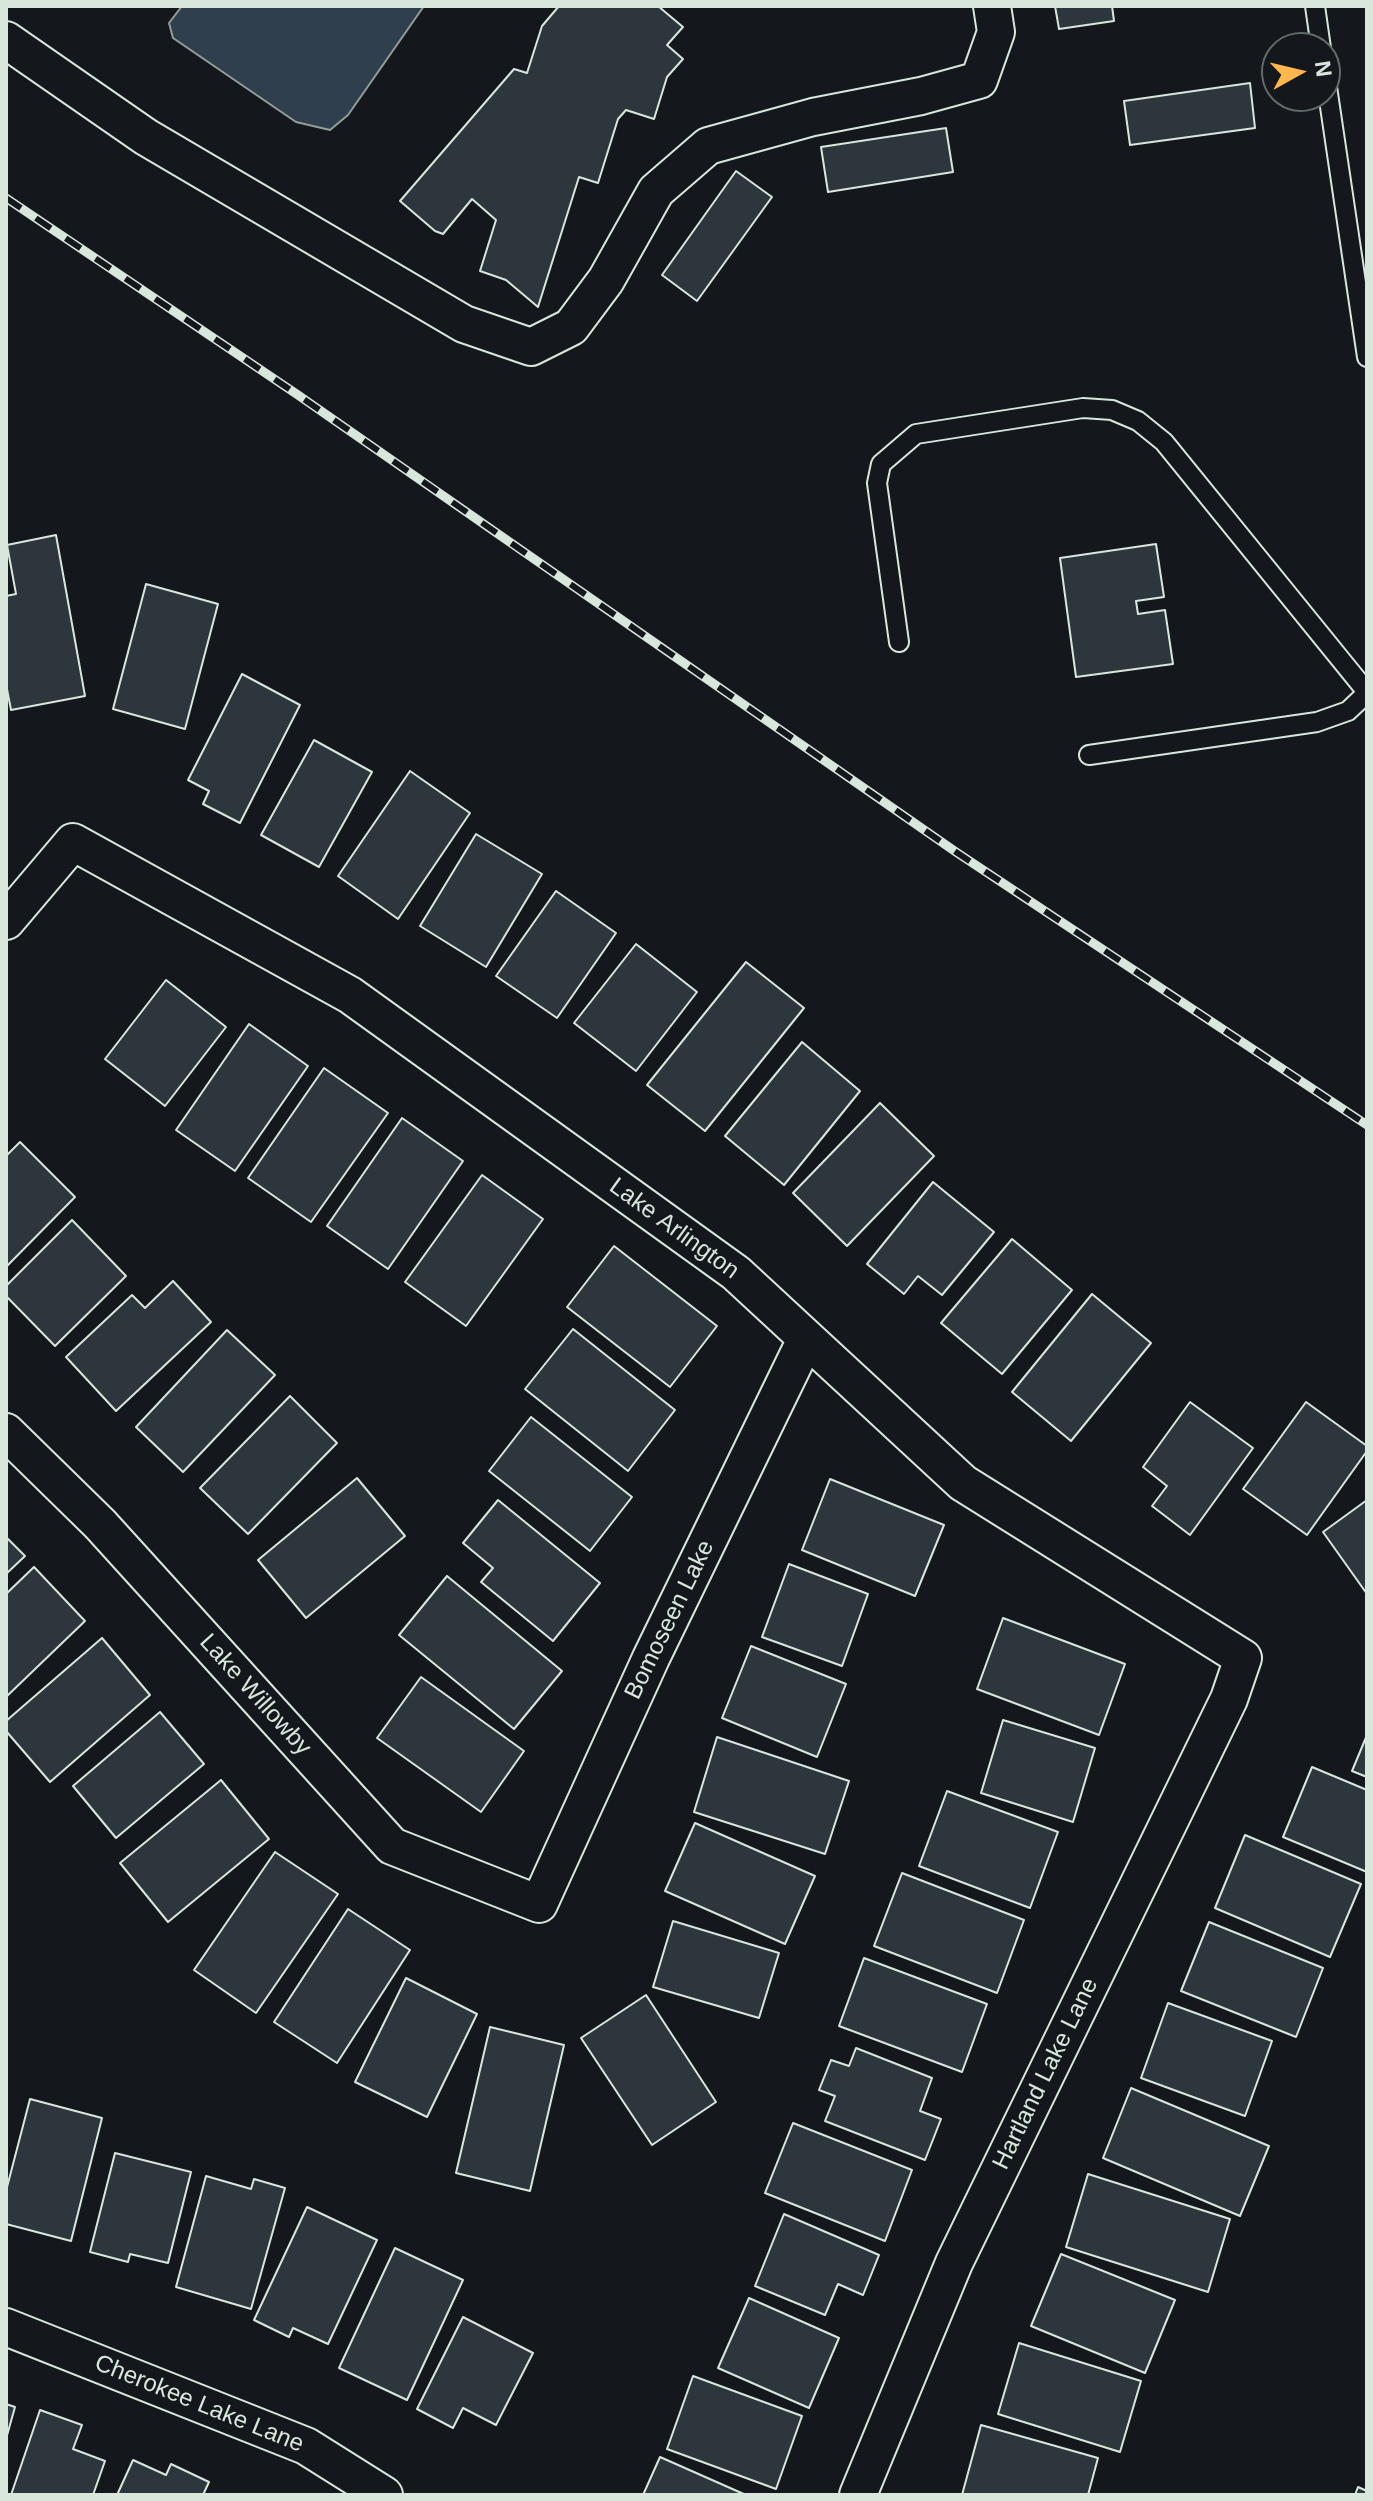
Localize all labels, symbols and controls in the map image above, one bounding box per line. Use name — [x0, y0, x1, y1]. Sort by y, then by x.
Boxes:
north arrow — [1261, 32, 1341, 112]
text: N — [1310, 59, 1337, 78]
street label: Lake Arlington — [603, 1172, 745, 1286]
street label: Bomoseen Lake — [619, 1536, 721, 1704]
street label: Lake Willowby — [193, 1628, 317, 1762]
street label: Hartland Lake Lane — [987, 1974, 1105, 2174]
street label: Cherokee Lake Lane — [90, 2349, 308, 2459]

